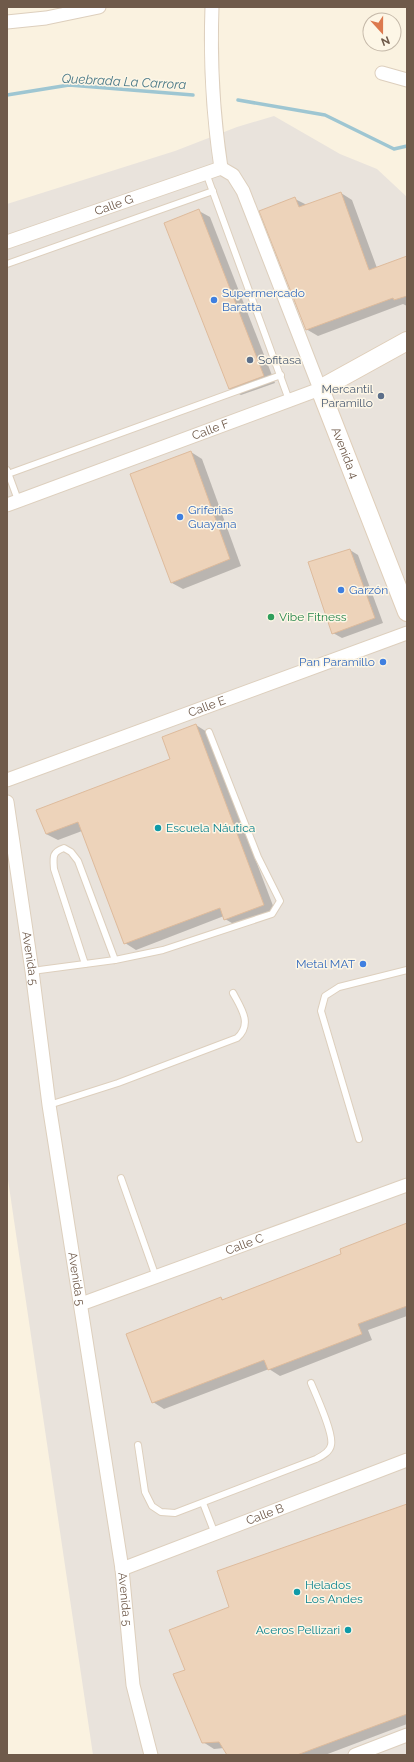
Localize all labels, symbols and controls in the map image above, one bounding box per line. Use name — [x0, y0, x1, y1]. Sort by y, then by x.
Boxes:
north arrow — [362, 12, 402, 52]
text: N — [379, 33, 392, 48]
water label: Quebrada La Carrora — [61, 71, 187, 92]
street label: Calle G — [93, 192, 135, 218]
place label: Supermercado Baratta — [222, 286, 305, 314]
marker: Supermercado Baratta — [209, 295, 219, 305]
place label: Sofitasa — [258, 353, 301, 367]
marker: Sofitasa — [245, 355, 255, 365]
place label: Mercantil Paramillo — [321, 382, 374, 410]
marker: Mercantil Paramillo — [376, 391, 386, 401]
street label: Calle F — [190, 416, 231, 443]
street label: Avenida 4 — [329, 425, 361, 481]
place label: Griferias Guayana — [188, 503, 237, 531]
marker: Griferias Guayana — [175, 512, 185, 522]
place label: Garzón — [349, 583, 388, 597]
marker: Garzón — [336, 585, 346, 595]
place label: Vibe Fitness — [279, 610, 347, 624]
marker: Vibe Fitness — [266, 612, 276, 622]
place label: Pan Paramillo — [299, 655, 375, 669]
marker: Pan Paramillo — [378, 657, 388, 667]
street label: Calle E — [186, 693, 228, 720]
place label: Escuela Náutica — [166, 821, 255, 835]
marker: Escuela Náutica — [153, 823, 163, 833]
street label: Avenida 5 — [19, 930, 41, 986]
place label: Metal MAT — [296, 957, 356, 971]
marker: Metal MAT — [358, 959, 368, 969]
street label: Calle C — [223, 1231, 265, 1258]
street label: Avenida 5 — [65, 1251, 88, 1307]
street label: Calle B — [244, 1501, 286, 1528]
street label: Avenida 5 — [115, 1572, 134, 1627]
place label: Helados Los Andes — [305, 1578, 363, 1606]
marker: Helados Los Andes — [292, 1587, 302, 1597]
place label: Aceros Pellizari — [256, 1623, 340, 1637]
marker: Aceros Pellizari — [343, 1625, 353, 1635]

